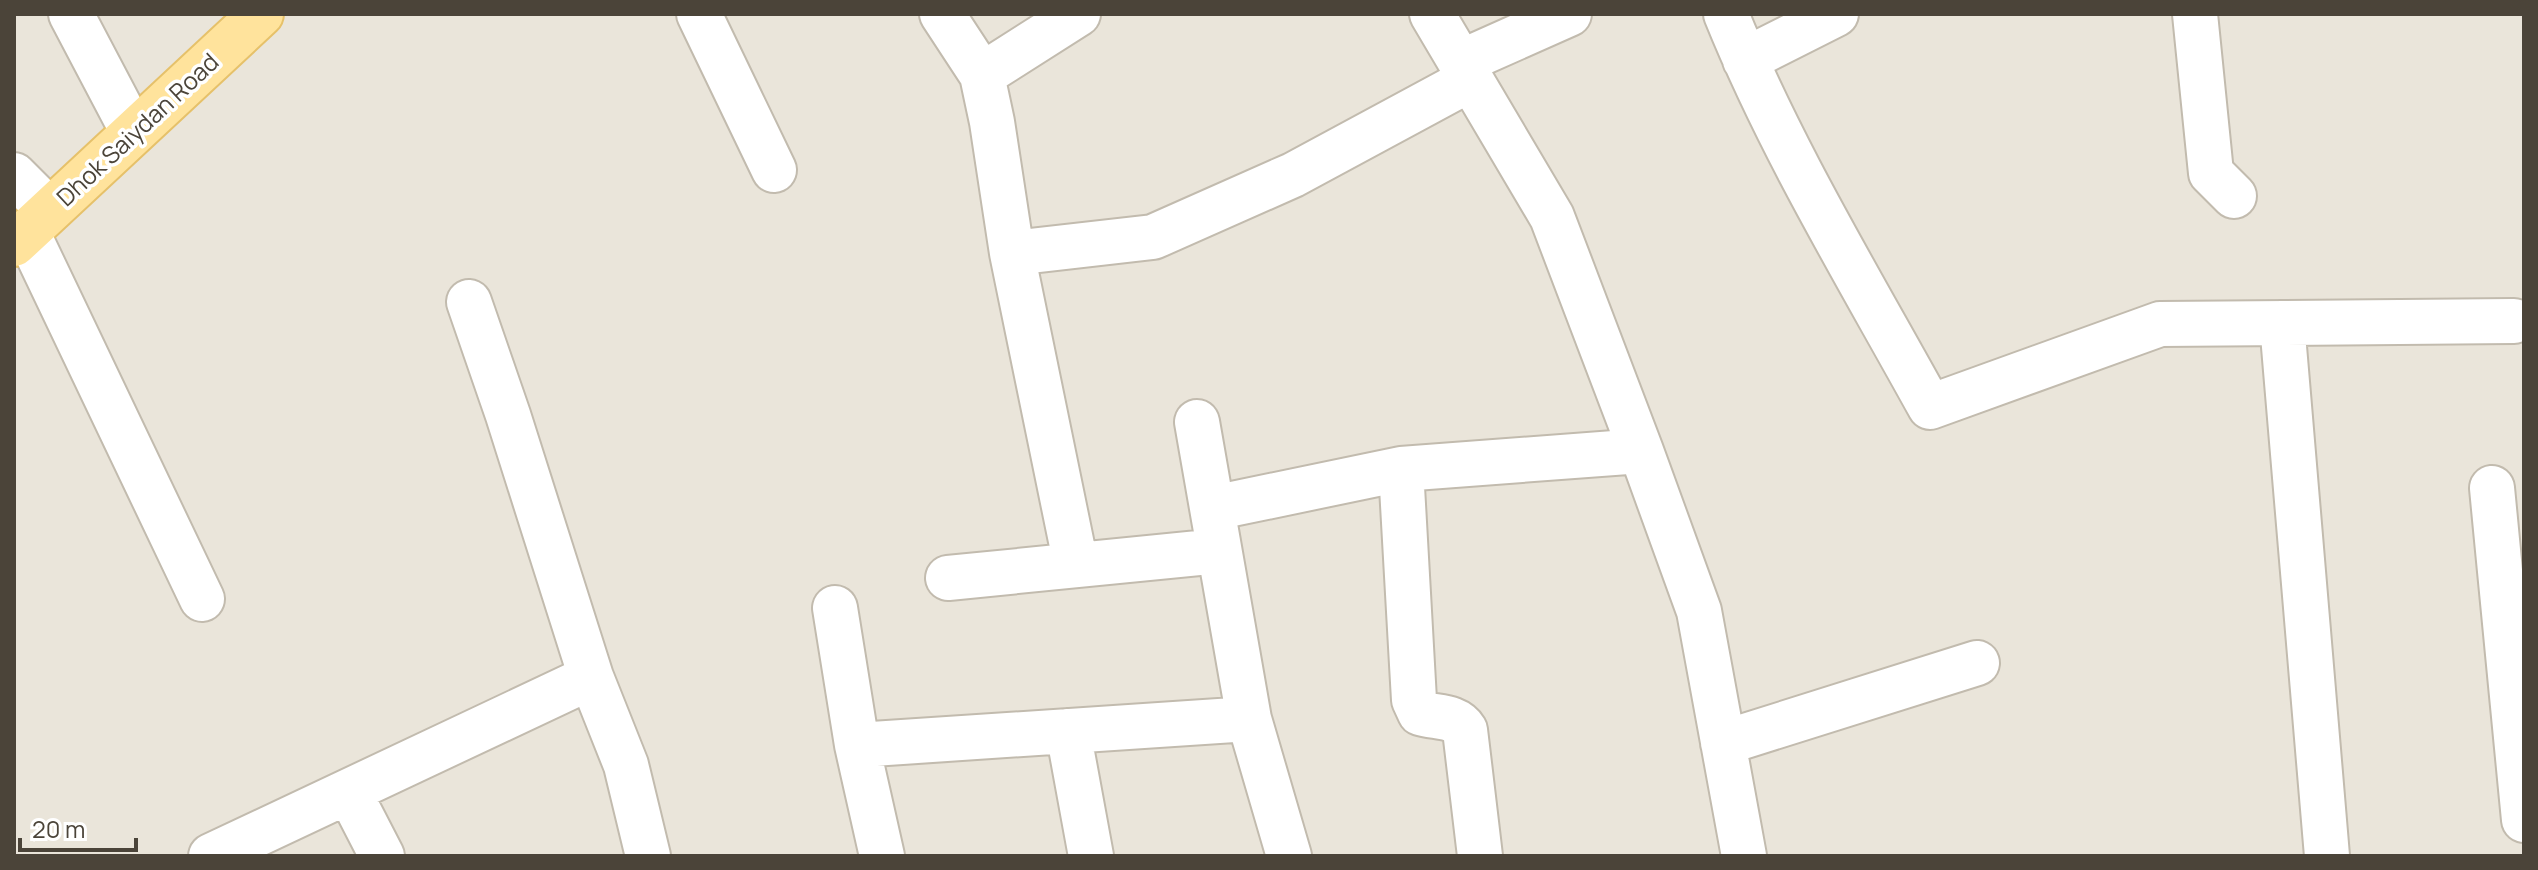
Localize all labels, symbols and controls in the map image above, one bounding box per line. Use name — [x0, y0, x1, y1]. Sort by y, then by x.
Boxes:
street label: Dhok Saiydan Road — [49, 45, 225, 213]
scale bar — [20, 802, 136, 852]
text: 20 m — [32, 812, 85, 845]

